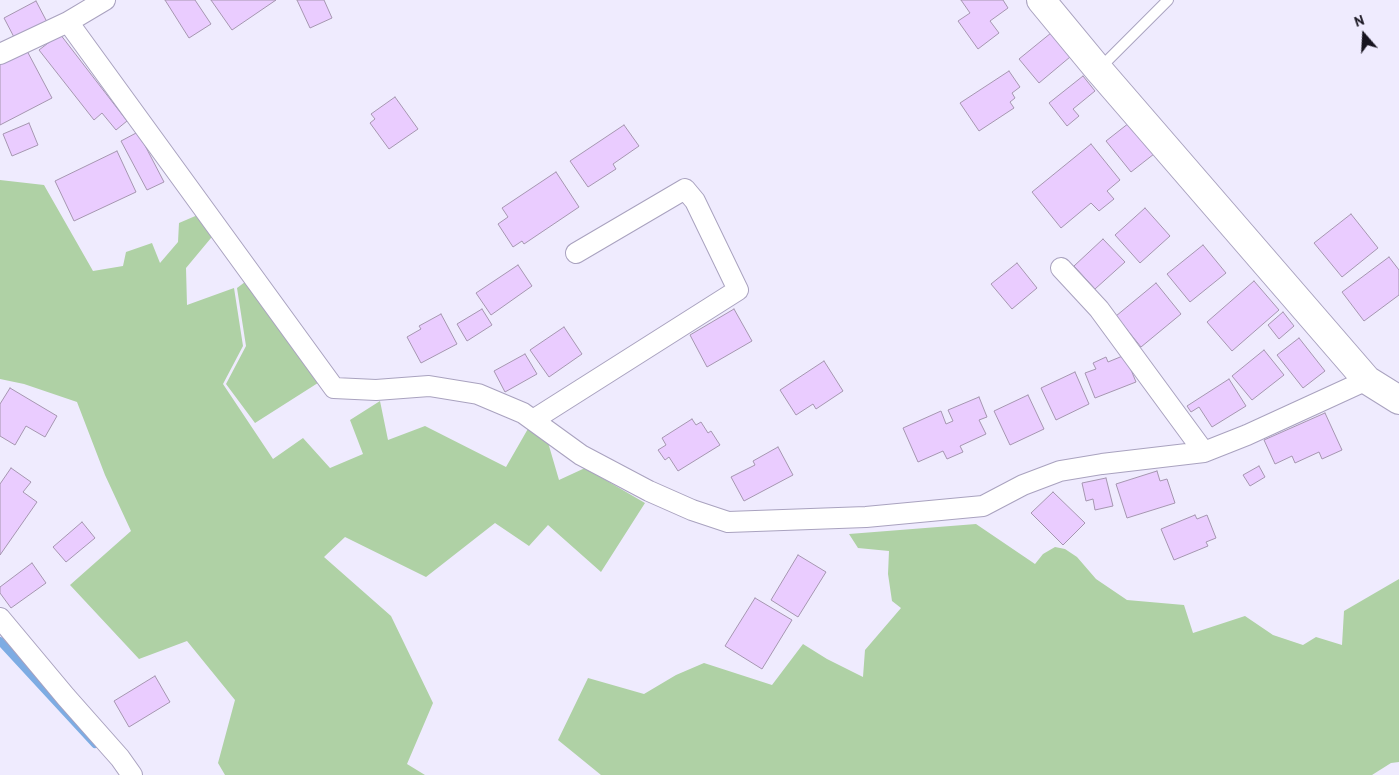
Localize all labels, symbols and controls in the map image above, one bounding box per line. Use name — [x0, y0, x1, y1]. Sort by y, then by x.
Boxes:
north arrow — [1339, 10, 1389, 60]
text: N — [1352, 11, 1366, 31]

